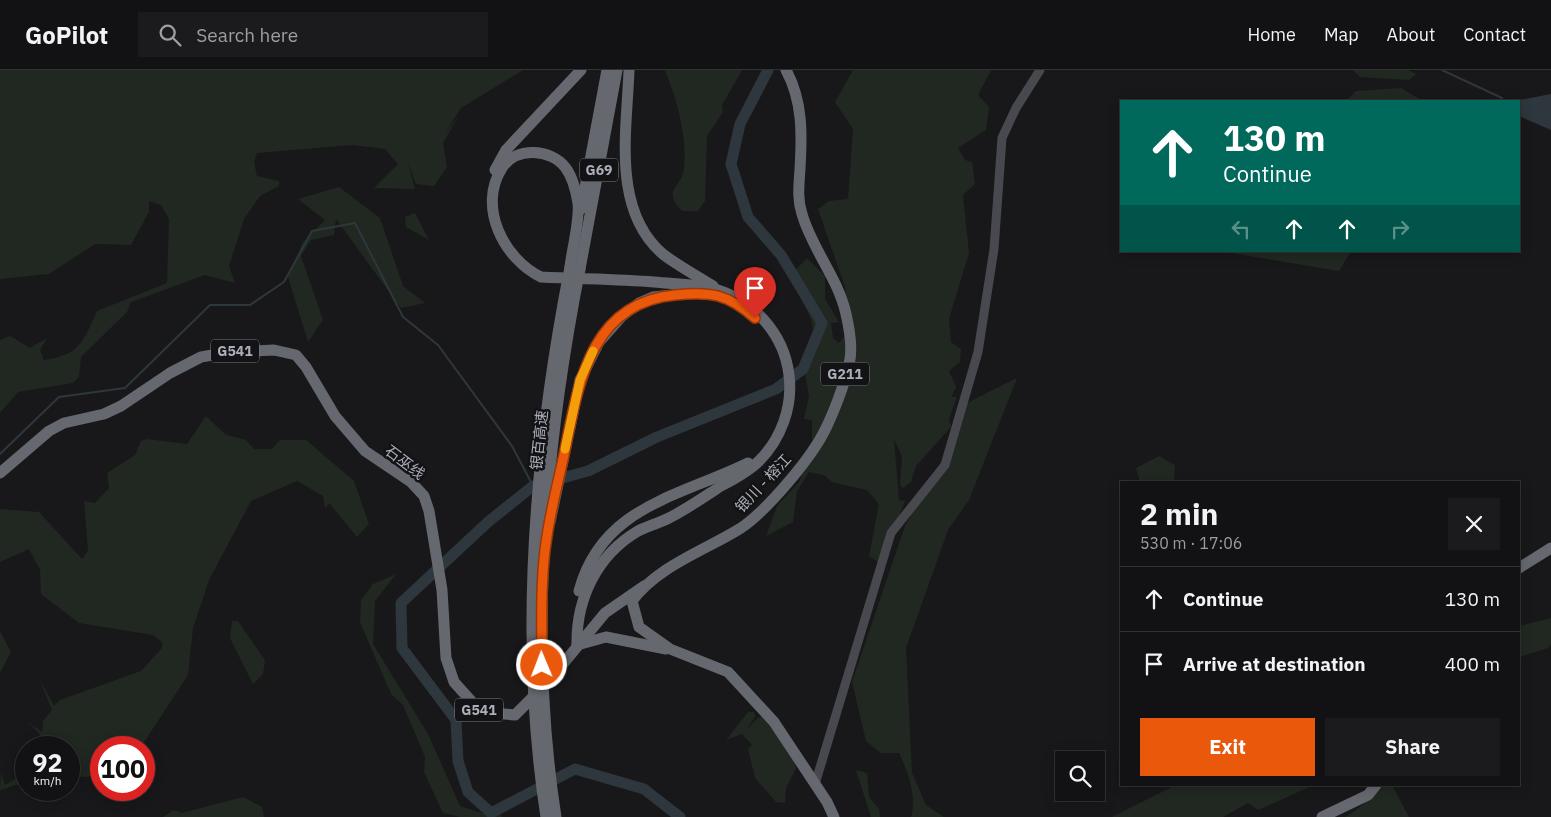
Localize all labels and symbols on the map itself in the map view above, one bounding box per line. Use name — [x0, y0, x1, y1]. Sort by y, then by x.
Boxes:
road number: G69 — [580, 158, 618, 182]
pin — [734, 267, 776, 318]
road number: G541 — [211, 340, 259, 362]
road number: G211 — [821, 362, 869, 386]
street label: 银百高速 — [526, 409, 552, 471]
street label: 石巫线 — [381, 441, 429, 483]
street label: 银川 - 榕江 — [731, 450, 795, 516]
position arrow — [515, 638, 567, 690]
road number: G541 — [455, 698, 503, 722]
speed limit sign: 100 — [90, 736, 155, 801]

